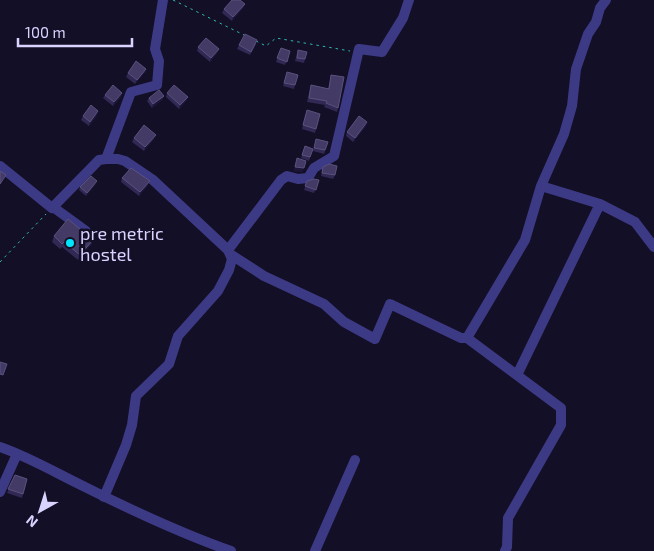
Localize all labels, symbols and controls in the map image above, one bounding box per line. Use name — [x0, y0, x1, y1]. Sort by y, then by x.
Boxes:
scale bar — [18, 15, 131, 47]
text: 100 m — [25, 23, 66, 41]
place label: pre metric hostel — [80, 222, 164, 265]
marker: pre metric hostel — [64, 237, 76, 249]
north arrow — [15, 486, 65, 536]
text: N — [22, 512, 41, 531]

